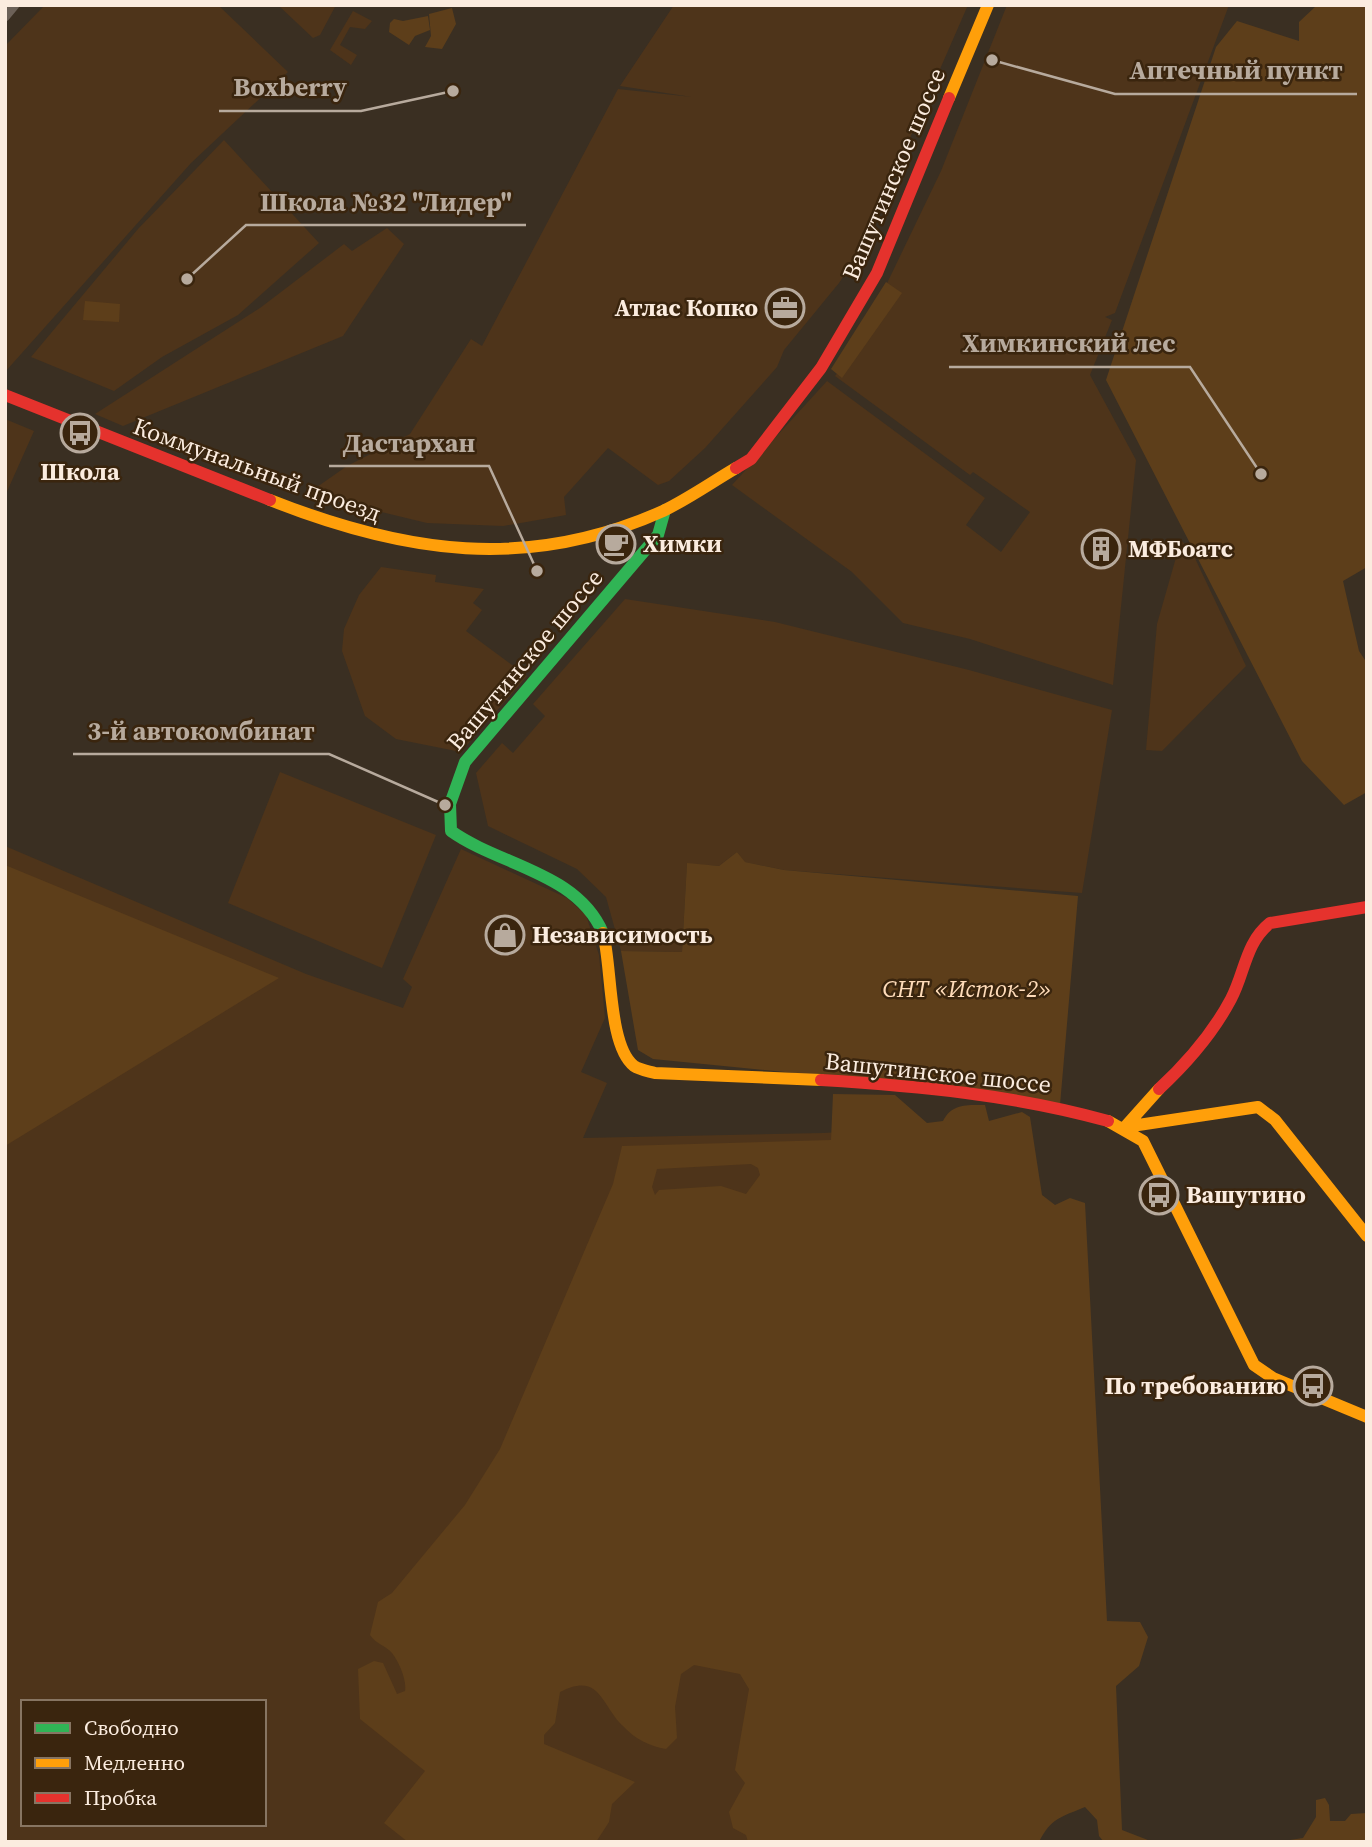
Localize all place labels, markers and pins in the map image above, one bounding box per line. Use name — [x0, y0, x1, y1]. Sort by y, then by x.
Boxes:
callout: Аптечный пункт — [1115, 47, 1357, 94]
callout: Boxberry — [219, 64, 361, 111]
callout: Школа №32 "Лидер" — [246, 178, 526, 225]
office icon: Атлас Копко — [764, 287, 806, 329]
place label: Атлас Копко — [614, 291, 758, 324]
callout: Химкинский лес — [949, 320, 1190, 367]
bus stop icon: Школа — [59, 412, 101, 454]
callout: Дастархан — [329, 419, 489, 466]
place label: Школа — [40, 455, 120, 488]
cafe icon: Химки — [595, 523, 637, 565]
place label: Химки — [643, 527, 722, 560]
building icon: МФБоатс — [1080, 528, 1122, 570]
place label: МФБоатс — [1128, 532, 1233, 565]
callout: 3-й автокомбинат — [73, 707, 329, 754]
shop icon: Независимость — [484, 914, 526, 956]
place label: Независимость — [532, 918, 713, 951]
bus stop icon: Вашутино — [1138, 1174, 1180, 1216]
place label: Вашутино — [1186, 1178, 1306, 1211]
bus stop icon: По требованию — [1292, 1365, 1334, 1407]
place label: По требованию — [1105, 1369, 1286, 1402]

